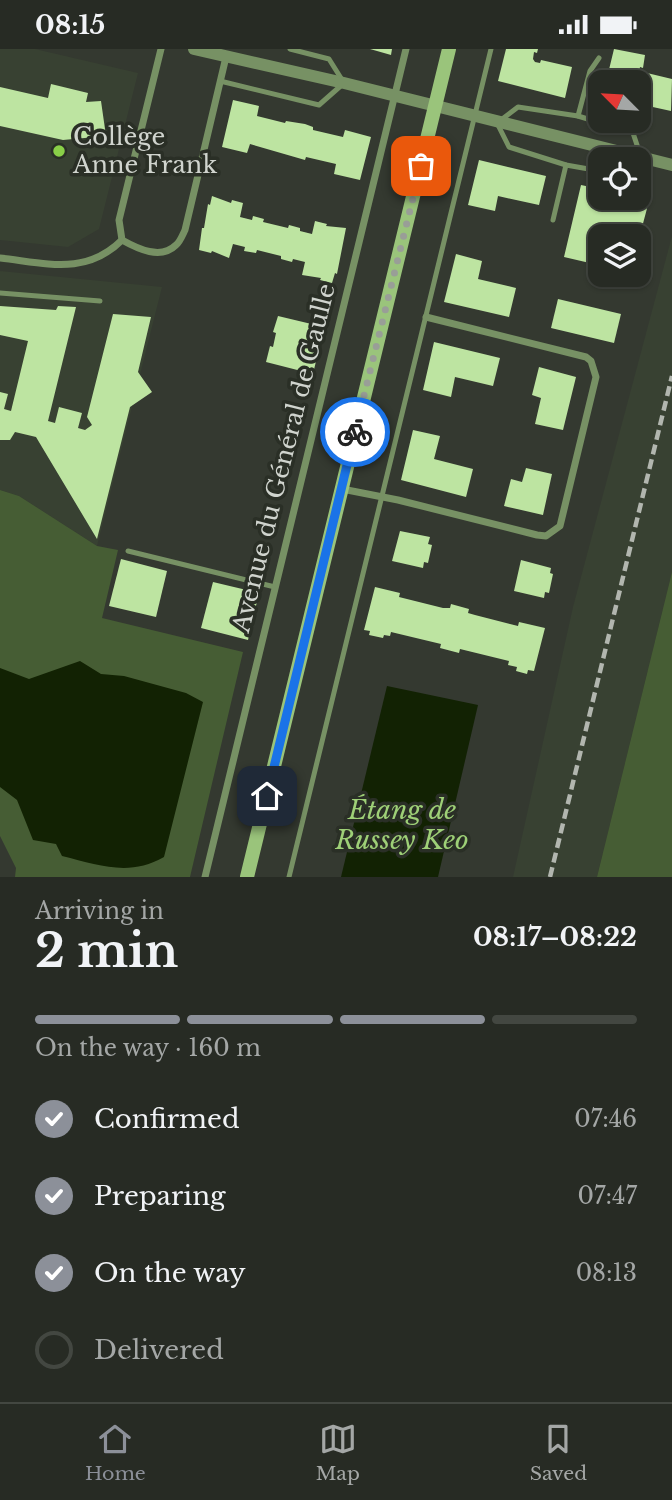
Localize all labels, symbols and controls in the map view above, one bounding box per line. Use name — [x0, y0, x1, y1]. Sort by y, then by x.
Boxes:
text: 08:15 — [35, 9, 105, 41]
north arrow — [588, 70, 651, 133]
map controls — [588, 70, 651, 287]
place label: Collège Anne Frank — [72, 122, 217, 179]
pin — [391, 136, 451, 196]
marker: Collège Anne Frank — [51, 143, 67, 159]
icon: bag — [402, 147, 440, 185]
button: locate — [588, 147, 651, 210]
button: layers — [588, 224, 651, 287]
street label: Avenue du Général de Gaulle — [226, 281, 341, 636]
courier — [320, 397, 390, 467]
icon: bike — [336, 413, 374, 451]
pin — [237, 766, 297, 826]
icon: home — [248, 777, 286, 815]
water label: Étang de Russey Keo — [334, 794, 469, 856]
text: Arriving in — [35, 897, 164, 925]
text: 08:17–08:22 — [473, 921, 637, 953]
text: 2 min — [35, 922, 178, 979]
text: On the way · 160 m — [35, 1034, 261, 1062]
icon: check — [35, 1100, 73, 1138]
text: Confirmed — [94, 1103, 239, 1135]
text: 07:46 — [574, 1105, 637, 1133]
icon: check — [35, 1177, 73, 1215]
text: Preparing — [94, 1180, 226, 1212]
text: 07:47 — [577, 1182, 637, 1210]
icon: check — [35, 1254, 73, 1292]
text: On the way — [94, 1257, 246, 1289]
text: 08:13 — [576, 1259, 637, 1287]
text: Delivered — [94, 1334, 224, 1366]
tab: Home — [85, 1420, 146, 1485]
tab: Map — [316, 1420, 360, 1485]
tab: Saved — [530, 1420, 587, 1485]

